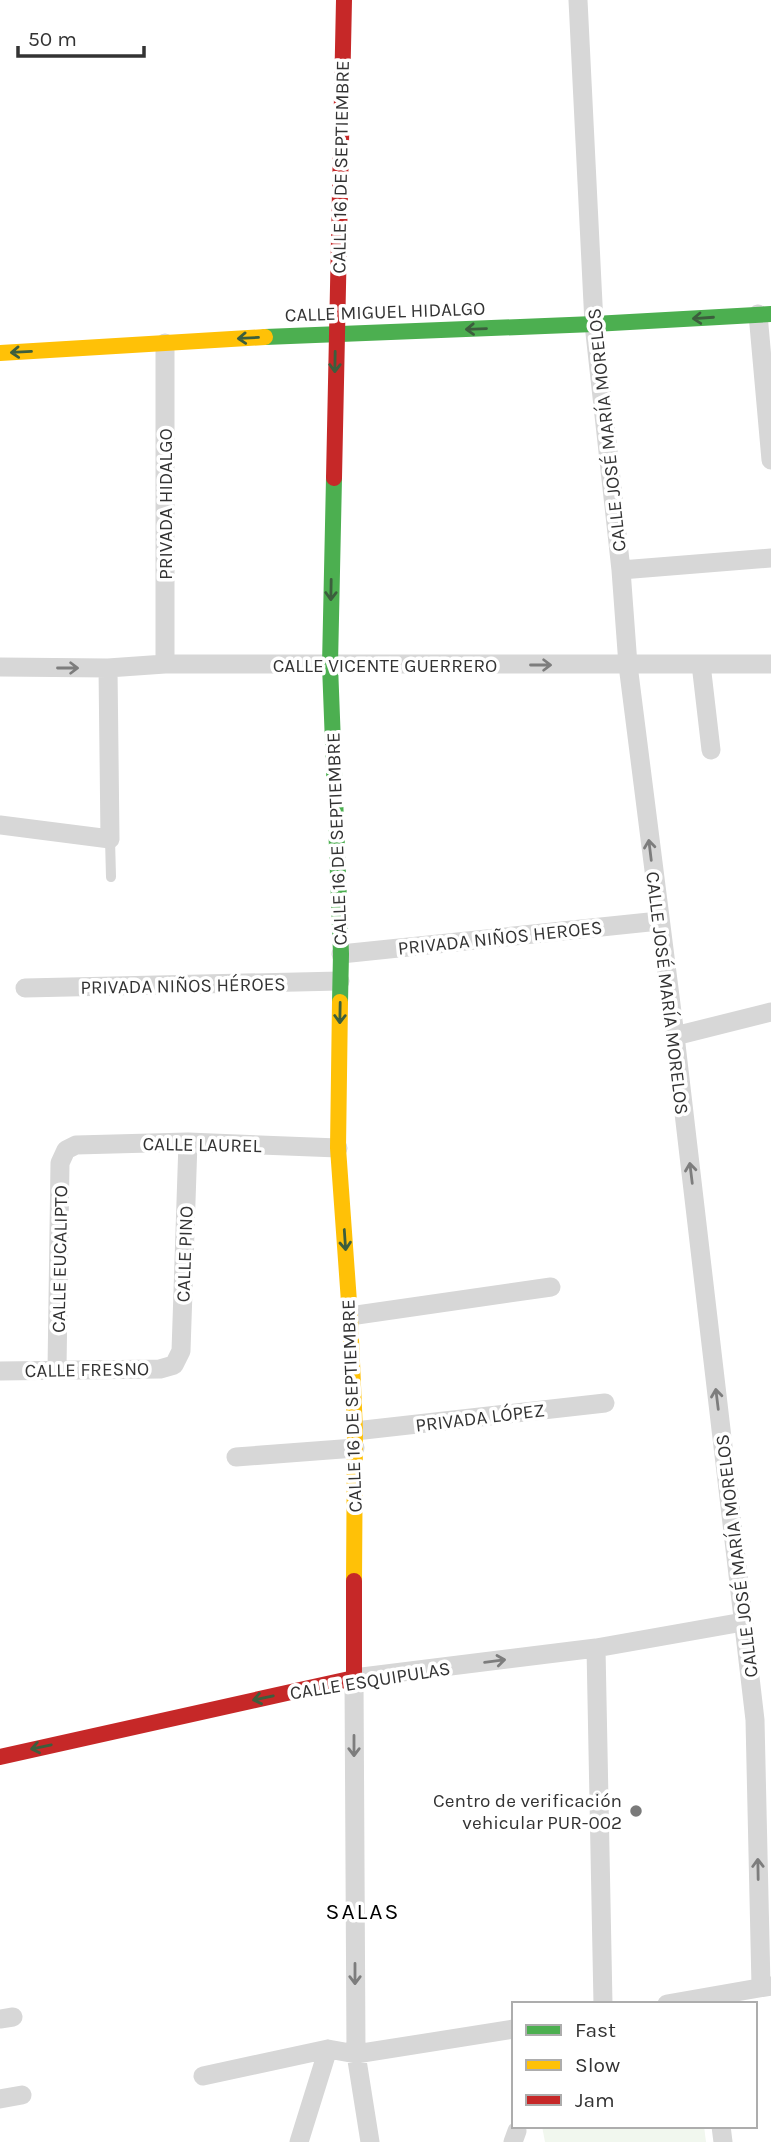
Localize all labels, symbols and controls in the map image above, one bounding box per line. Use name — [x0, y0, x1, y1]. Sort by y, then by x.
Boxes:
scale bar — [18, 14, 144, 58]
text: 50 m — [28, 27, 77, 51]
street label: CALLE 16 DE SEPTIEMBRE — [328, 60, 354, 274]
street label: CALLE MIGUEL HIDALGO — [284, 298, 486, 326]
street label: CALLE JOSÉ MARÍA MORELOS — [582, 307, 631, 553]
one-way arrow — [692, 311, 715, 324]
one-way arrow — [464, 322, 487, 335]
one-way arrow — [237, 332, 260, 345]
one-way arrow — [11, 346, 33, 359]
one-way arrow — [328, 350, 342, 373]
street label: PRIVADA HIDALGO — [155, 428, 177, 580]
one-way arrow — [324, 578, 338, 601]
street label: CALLE VICENTE GUERRERO — [273, 655, 497, 677]
one-way arrow — [529, 658, 552, 672]
one-way arrow — [56, 661, 79, 674]
street label: CALLE 16 DE SEPTIEMBRE — [322, 732, 352, 946]
one-way arrow — [644, 839, 657, 862]
street label: CALLE JOSÉ MARÍA MORELOS — [641, 870, 694, 1116]
street label: PRIVADA NIÑOS HEROES — [397, 916, 603, 960]
street label: PRIVADA NIÑOS HÉROES — [80, 972, 286, 999]
one-way arrow — [333, 1001, 347, 1024]
street label: CALLE LAUREL — [142, 1133, 262, 1157]
one-way arrow — [684, 1162, 697, 1185]
street label: CALLE EUCALIPTO — [48, 1185, 72, 1333]
street label: CALLE PINO — [172, 1205, 198, 1303]
one-way arrow — [338, 1228, 351, 1251]
street label: CALLE 16 DE SEPTIEMBRE — [337, 1299, 367, 1513]
street label: CALLE FRESNO — [25, 1358, 149, 1382]
one-way arrow — [710, 1388, 723, 1411]
street label: PRIVADA LÓPEZ — [414, 1398, 546, 1437]
street label: CALLE JOSÉ MARÍA MORELOS — [710, 1433, 763, 1679]
one-way arrow — [483, 1654, 505, 1667]
street label: CALLE ESQUIPULAS — [288, 1657, 452, 1705]
one-way arrow — [252, 1692, 275, 1706]
one-way arrow — [347, 1735, 361, 1758]
one-way arrow — [30, 1741, 53, 1755]
place label: Centro de verificación vehicular PUR-002 — [433, 1790, 622, 1834]
marker: Centro de verificación vehicular PUR-002 — [628, 1803, 644, 1819]
one-way arrow — [752, 1858, 765, 1881]
district label: SALAS — [326, 1898, 401, 1925]
one-way arrow — [348, 1962, 362, 1985]
legend — [512, 2002, 757, 2128]
text: Fast — [575, 2018, 616, 2042]
text: Slow — [575, 2053, 620, 2077]
text: Jam — [575, 2088, 615, 2112]

